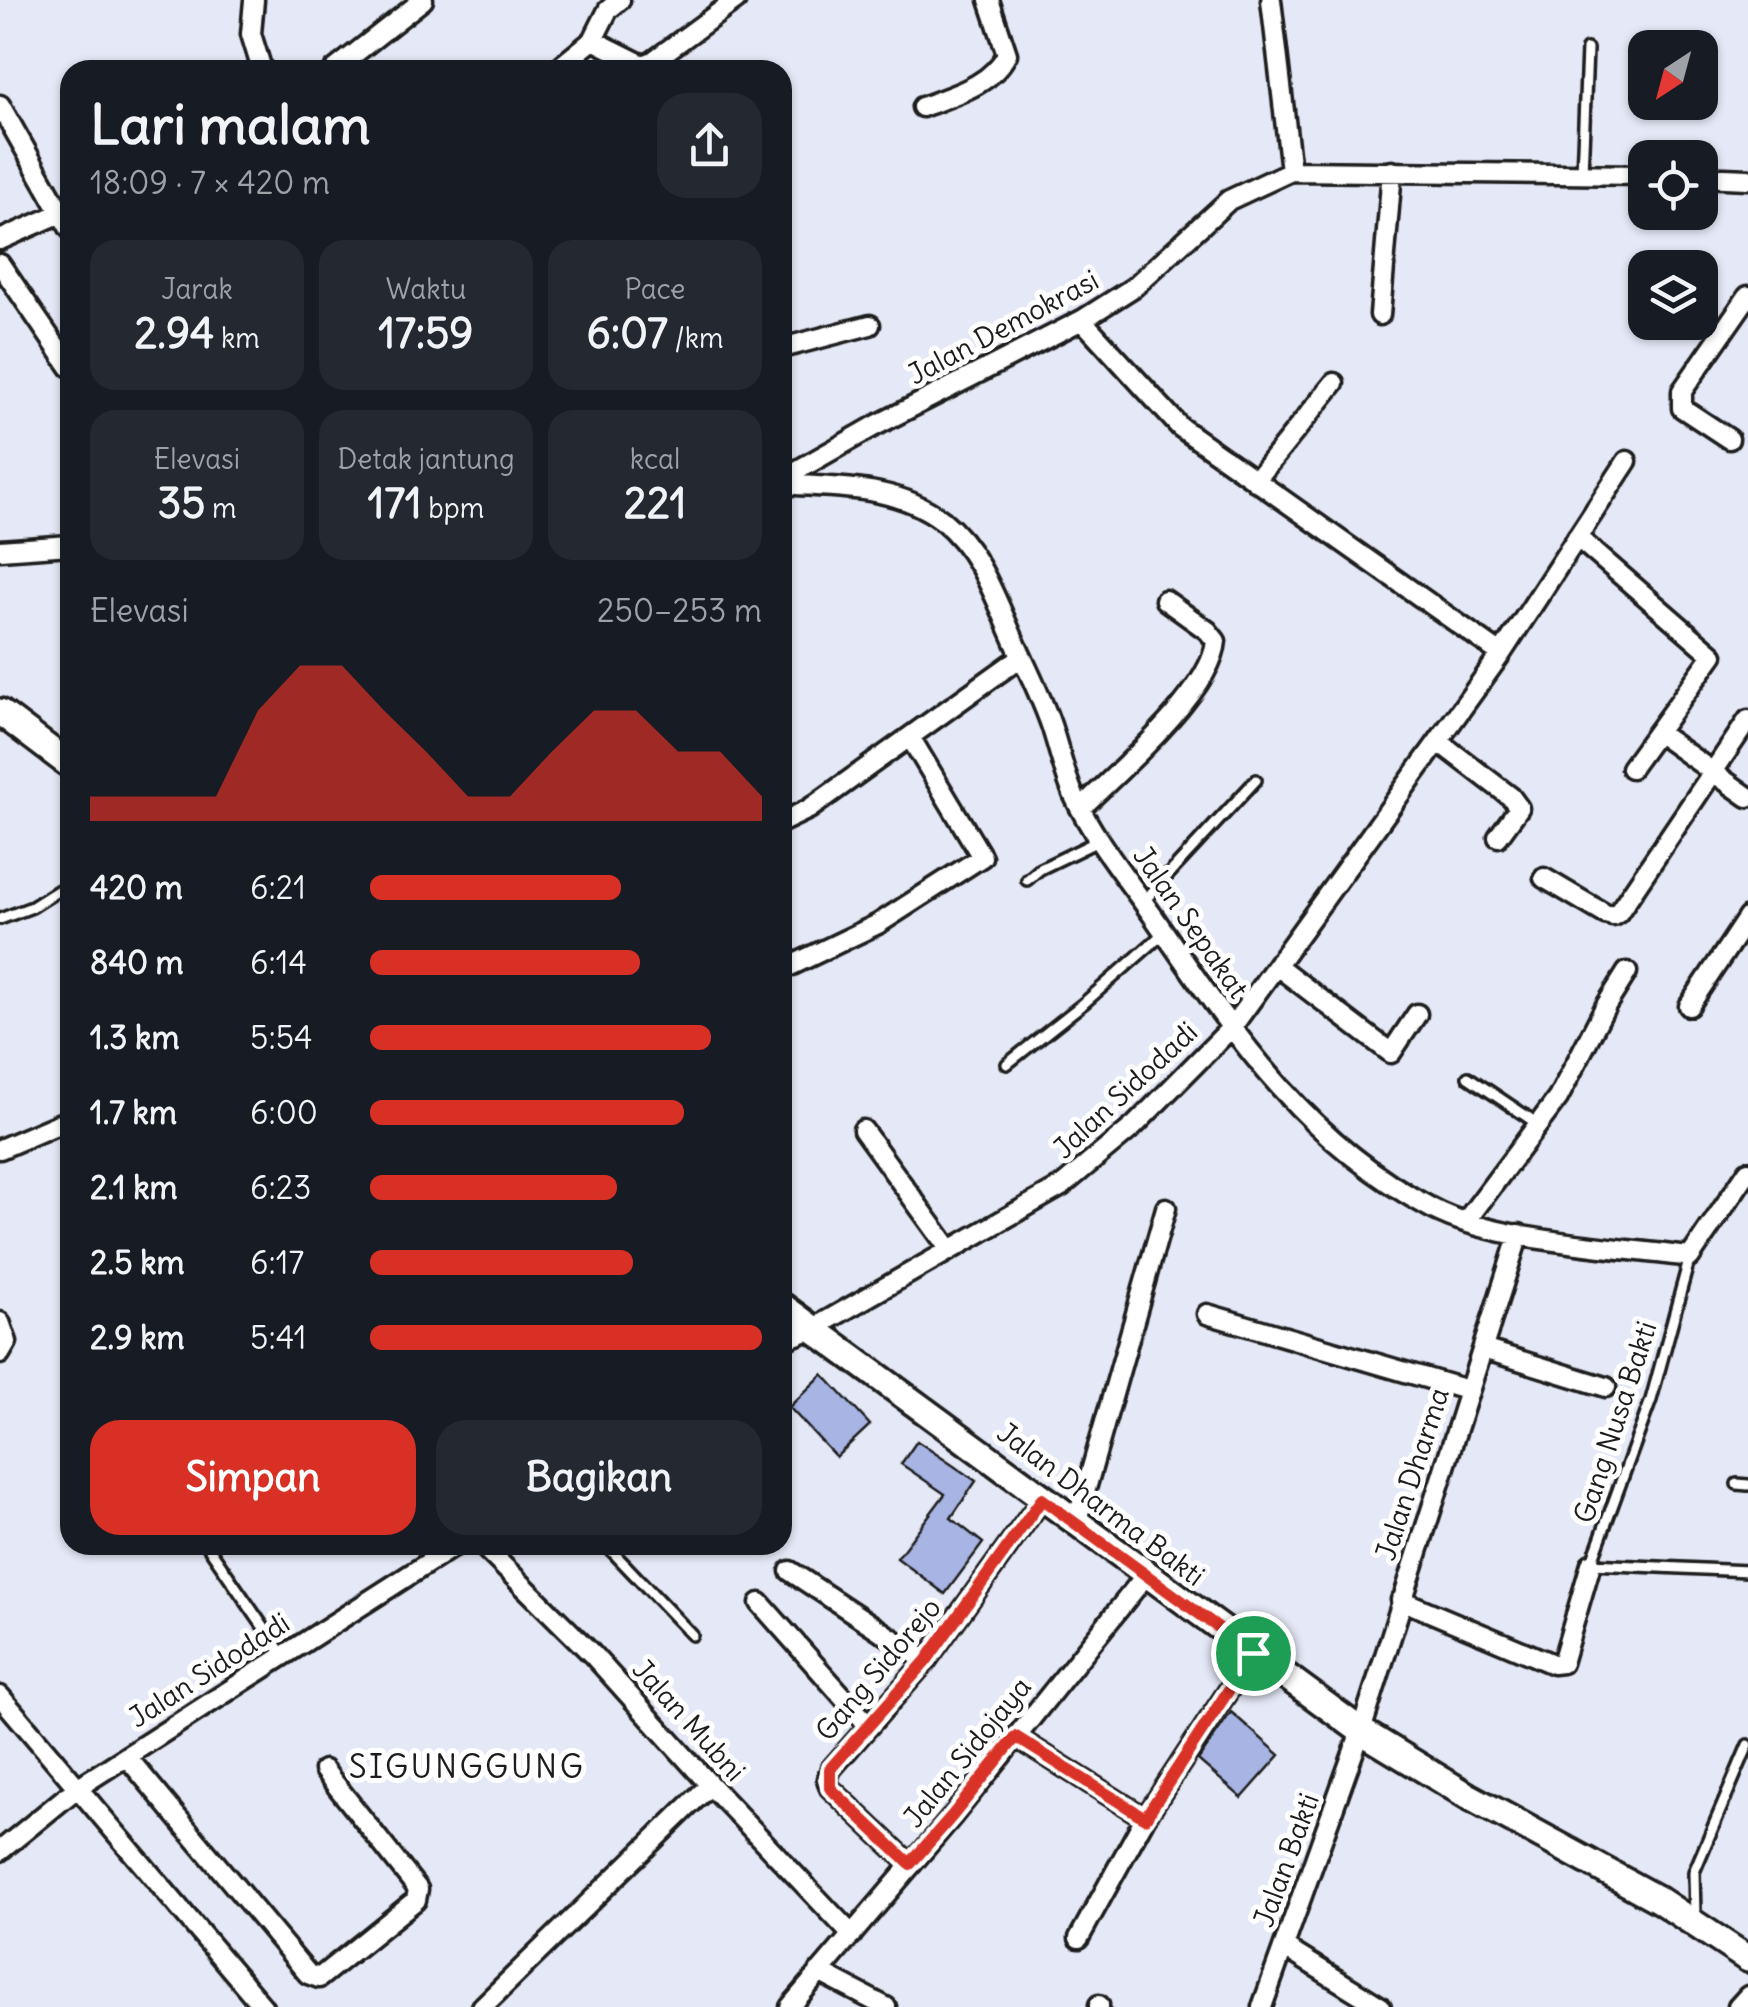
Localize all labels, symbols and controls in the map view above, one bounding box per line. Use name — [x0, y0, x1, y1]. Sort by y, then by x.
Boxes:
north arrow — [1628, 30, 1718, 120]
map controls — [1628, 30, 1718, 340]
text: Lari malam — [90, 90, 370, 159]
button: share — [657, 93, 762, 198]
button: locate — [1628, 140, 1718, 230]
text: 18:09 · 7 × 420 m — [90, 162, 330, 203]
button: layers — [1628, 250, 1718, 340]
street label: Jalan Demokrasi — [901, 262, 1105, 392]
text: Jarak — [161, 271, 233, 307]
text: Waktu — [386, 271, 466, 307]
text: Pace — [625, 271, 685, 307]
text: 2.94 — [134, 307, 214, 359]
text: 17:59 — [378, 307, 474, 359]
text: 6:07 — [586, 307, 668, 359]
text: km — [214, 320, 260, 356]
text: /km — [668, 320, 724, 356]
text: Elevasi — [154, 441, 240, 477]
text: Detak jantung — [337, 441, 515, 477]
text: kcal — [630, 441, 680, 477]
text: 35 — [157, 477, 205, 529]
text: 171 — [368, 477, 422, 529]
text: 221 — [624, 477, 686, 529]
text: m — [205, 490, 237, 526]
text: bpm — [422, 490, 484, 526]
text: Elevasi — [90, 590, 189, 631]
text: 250–253 m — [597, 590, 762, 631]
street label: Jalan Sepakat — [1125, 839, 1257, 1005]
text: 420 m — [90, 867, 183, 908]
text: 6:21 — [250, 867, 306, 908]
text: 840 m — [90, 942, 184, 983]
text: 6:14 — [250, 942, 307, 983]
street label: Jalan Sidodadi — [1045, 1014, 1205, 1166]
text: 1.3 km — [90, 1017, 180, 1058]
text: 5:54 — [250, 1017, 313, 1058]
text: 1.7 km — [90, 1092, 177, 1133]
text: 6:00 — [250, 1092, 318, 1133]
text: 2.1 km — [90, 1167, 178, 1208]
text: 6:23 — [250, 1167, 311, 1208]
text: 2.5 km — [90, 1242, 185, 1283]
text: 6:17 — [250, 1242, 304, 1283]
text: 2.9 km — [90, 1317, 185, 1358]
text: 5:41 — [250, 1317, 307, 1358]
street label: Gang Nusa Bakti — [1565, 1317, 1665, 1527]
street label: Jalan Dharma — [1367, 1383, 1457, 1565]
street label: Jalan Dharma Bakti — [990, 1414, 1212, 1594]
button: Simpan — [90, 1420, 416, 1535]
button: Bagikan — [436, 1420, 762, 1535]
street label: Gang Sidorejo — [808, 1590, 948, 1748]
street label: Jalan Sidodadi — [122, 1605, 296, 1735]
pin — [1211, 1611, 1296, 1696]
icon: arrive — [1226, 1626, 1281, 1681]
street label: Jalan Mubni — [625, 1651, 753, 1789]
street label: Jalan Sidojaya — [895, 1669, 1039, 1835]
district label: SIGUNGGUNG — [349, 1746, 585, 1787]
street label: Jalan Bakti — [1245, 1788, 1327, 1932]

